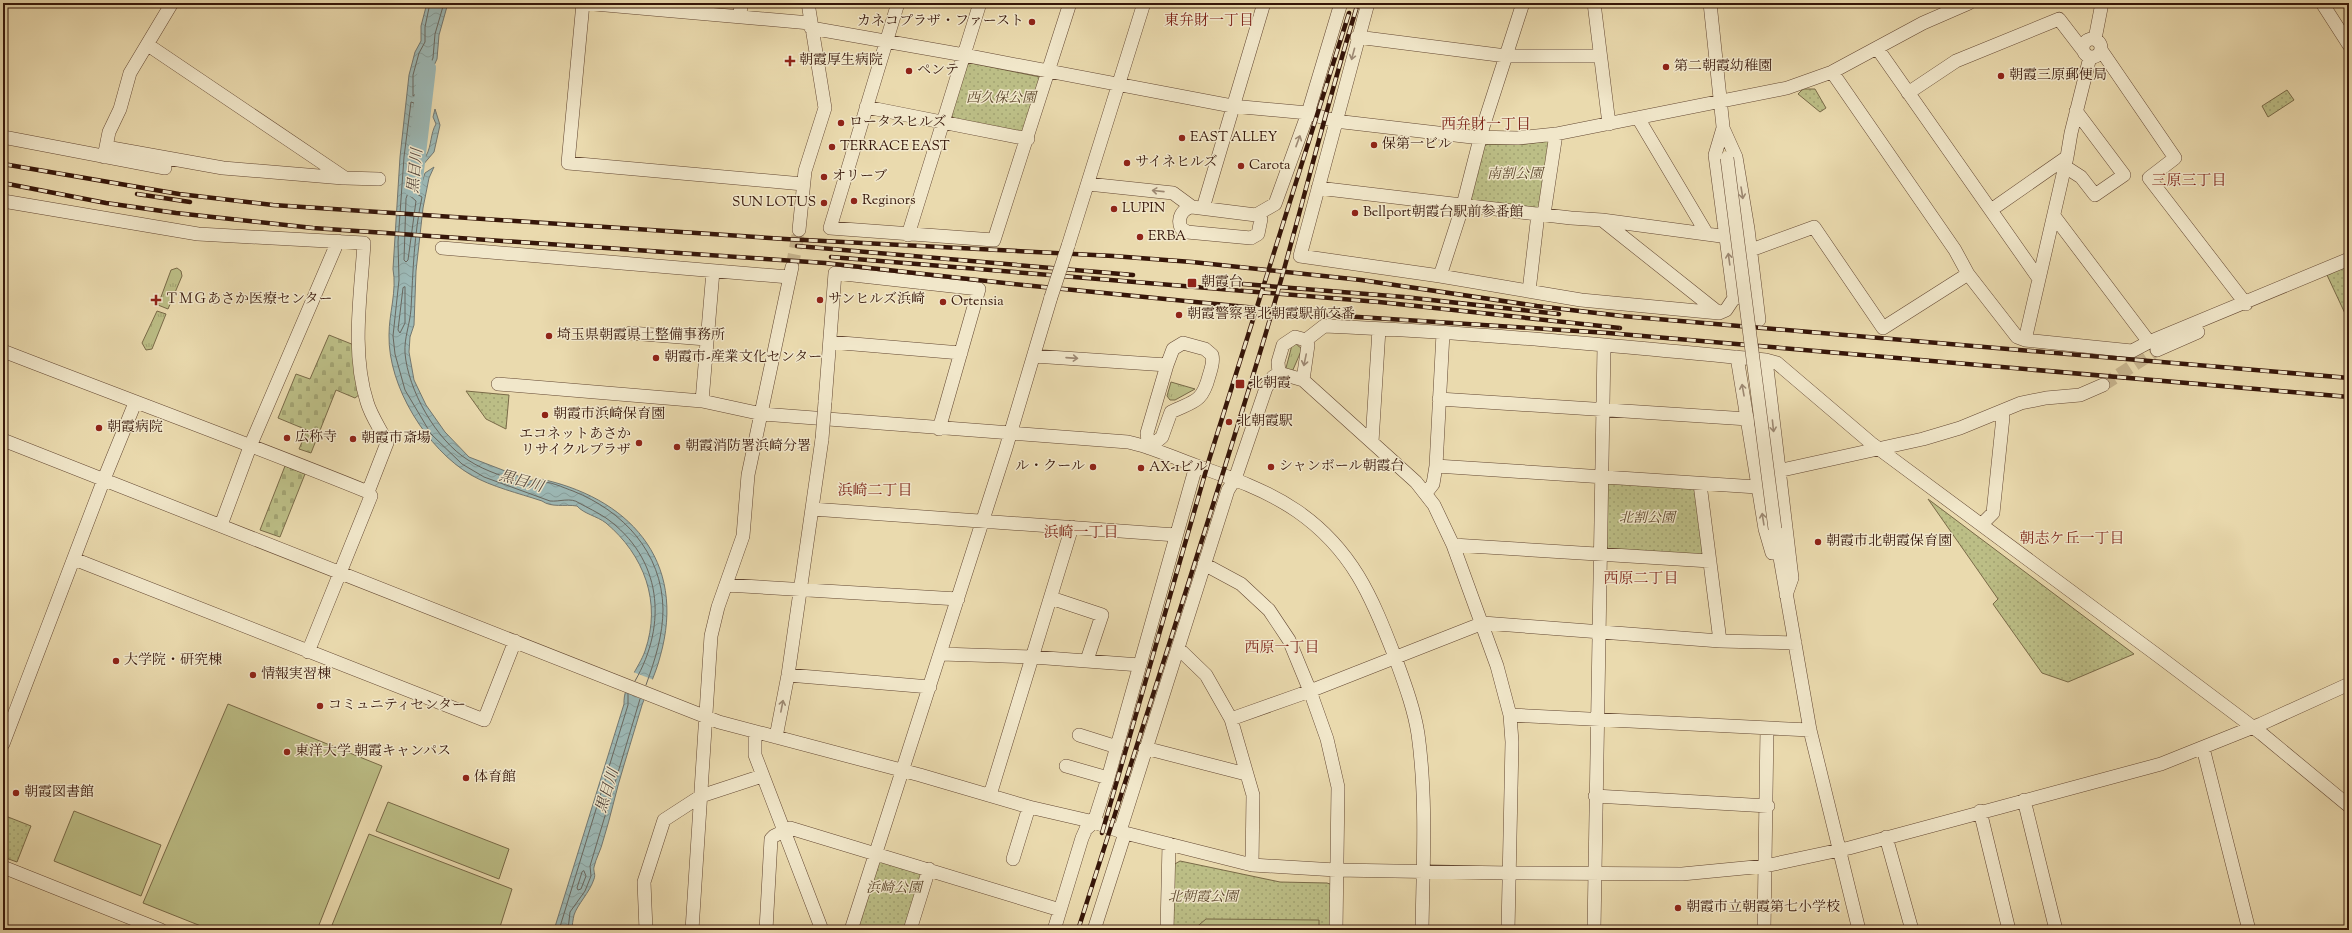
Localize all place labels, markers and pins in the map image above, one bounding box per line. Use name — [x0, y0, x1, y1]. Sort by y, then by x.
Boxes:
place label: カネコプラザ・ファースト — [857, 12, 1024, 32]
marker: カネコプラザ・ファースト — [1027, 17, 1037, 27]
place label: 朝霞厚生病院 — [799, 51, 883, 71]
marker: 朝霞厚生病院 — [784, 55, 796, 67]
place label: 第二朝霞幼稚園 — [1674, 57, 1772, 77]
place label: ペンテ — [917, 61, 959, 81]
marker: 第二朝霞幼稚園 — [1661, 62, 1671, 72]
marker: ペンテ — [904, 66, 914, 76]
place label: 朝霞三原郵便局 — [2009, 66, 2107, 86]
marker: 朝霞三原郵便局 — [1996, 71, 2006, 81]
place label: ロータスヒルズ — [849, 113, 947, 133]
marker: ロータスヒルズ — [836, 118, 846, 128]
place label: EAST ALLEY — [1190, 128, 1277, 148]
marker: EAST ALLEY — [1177, 133, 1187, 143]
place label: 保第一ビル — [1382, 135, 1452, 155]
place label: TERRACE EAST — [840, 137, 950, 157]
marker: 保第一ビル — [1369, 140, 1379, 150]
marker: TERRACE EAST — [827, 142, 837, 152]
place label: サイネヒルズ — [1135, 153, 1217, 173]
place label: Carota — [1249, 156, 1291, 176]
marker: サイネヒルズ — [1122, 158, 1132, 168]
marker: Carota — [1236, 161, 1246, 171]
place label: オリーブ — [832, 167, 887, 187]
marker: オリーブ — [819, 172, 829, 182]
place label: Reginors — [862, 191, 916, 211]
place label: SUN LOTUS — [732, 193, 816, 213]
marker: Reginors — [849, 196, 859, 206]
marker: SUN LOTUS — [819, 198, 829, 208]
place label: LUPIN — [1122, 199, 1165, 219]
place label: Bellport朝霞台駅前参番館 — [1363, 203, 1523, 223]
marker: LUPIN — [1109, 204, 1119, 214]
marker: Bellport朝霞台駅前参番館 — [1350, 208, 1360, 218]
place label: ERBA — [1148, 227, 1187, 247]
marker: ERBA — [1135, 232, 1145, 242]
place label: 朝霞台 — [1201, 273, 1243, 293]
marker: 朝霞台 — [1186, 277, 1198, 289]
place label: ＴＭＧあさか医療センター — [165, 290, 332, 310]
place label: サンヒルズ浜崎 — [828, 290, 925, 310]
place label: Ortensia — [951, 292, 1004, 312]
marker: ＴＭＧあさか医療センター — [150, 294, 162, 306]
marker: サンヒルズ浜崎 — [815, 295, 825, 305]
marker: Ortensia — [938, 297, 948, 307]
place label: 朝霞警察署北朝霞駅前交番 — [1187, 305, 1355, 325]
marker: 朝霞警察署北朝霞駅前交番 — [1174, 310, 1184, 320]
place label: 埼玉県朝霞県土整備事務所 — [557, 326, 725, 346]
marker: 埼玉県朝霞県土整備事務所 — [544, 331, 554, 341]
place label: 朝霞市-産業文化センター — [664, 348, 822, 368]
marker: 朝霞市-産業文化センター — [651, 353, 661, 363]
place label: 北朝霞 — [1249, 374, 1291, 394]
marker: 北朝霞 — [1234, 378, 1246, 390]
place label: 朝霞市浜崎保育園 — [553, 405, 665, 425]
marker: 朝霞市浜崎保育園 — [540, 410, 550, 420]
place label: 北朝霞駅 — [1237, 412, 1293, 432]
marker: 北朝霞駅 — [1224, 417, 1234, 427]
place label: 朝霞病院 — [107, 418, 163, 438]
marker: 朝霞病院 — [94, 423, 104, 433]
place label: エコネットあさか リサイクルプラザ — [519, 425, 631, 461]
place label: 広称寺 — [295, 428, 337, 448]
place label: 朝霞市斎場 — [361, 429, 431, 449]
marker: 広称寺 — [282, 433, 292, 443]
marker: 朝霞市斎場 — [348, 434, 358, 444]
place label: 朝霞消防署浜崎分署 — [685, 437, 811, 457]
marker: エコネットあさか リサイクルプラザ — [634, 438, 644, 448]
marker: 朝霞消防署浜崎分署 — [672, 442, 682, 452]
place label: ル・クール — [1015, 457, 1085, 477]
place label: シャンボール朝霞台 — [1279, 457, 1404, 477]
place label: AX-1ビル — [1149, 458, 1208, 478]
marker: ル・クール — [1088, 462, 1098, 472]
marker: シャンボール朝霞台 — [1266, 462, 1276, 472]
marker: AX-1ビル — [1136, 463, 1146, 473]
place label: 朝霞市北朝霞保育園 — [1826, 532, 1952, 552]
marker: 朝霞市北朝霞保育園 — [1813, 537, 1823, 547]
place label: 大学院・研究棟 — [124, 651, 222, 671]
marker: 大学院・研究棟 — [111, 656, 121, 666]
place label: 情報実習棟 — [261, 665, 331, 685]
marker: 情報実習棟 — [248, 670, 258, 680]
place label: コミュニティセンター — [328, 696, 466, 716]
marker: コミュニティセンター — [315, 701, 325, 711]
place label: 東洋大学 朝霞キャンパス — [295, 742, 451, 762]
marker: 東洋大学 朝霞キャンパス — [282, 747, 292, 757]
place label: 体育館 — [474, 768, 516, 788]
marker: 体育館 — [461, 773, 471, 783]
place label: 朝霞図書館 — [24, 783, 94, 803]
marker: 朝霞図書館 — [11, 788, 21, 798]
place label: 朝霞市立朝霞第七小学校 — [1686, 898, 1840, 918]
marker: 朝霞市立朝霞第七小学校 — [1673, 903, 1683, 913]

